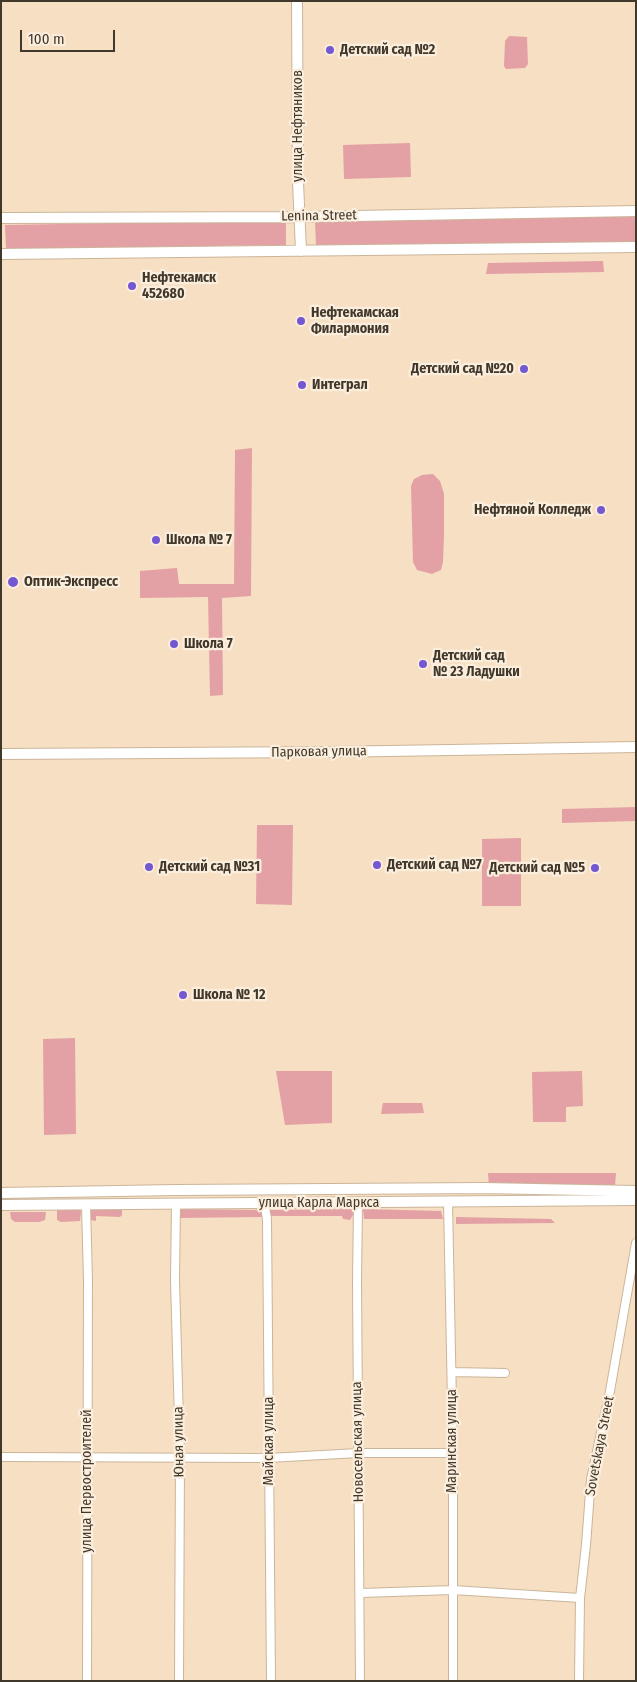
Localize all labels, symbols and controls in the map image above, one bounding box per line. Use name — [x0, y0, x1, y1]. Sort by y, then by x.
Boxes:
scale bar — [22, 20, 118, 52]
text: 100 m — [28, 30, 65, 48]
place label: Детский сад №2 — [340, 42, 435, 58]
marker: Детский сад №2 — [324, 44, 336, 56]
street label: улица Нефтяников — [290, 70, 306, 182]
street label: Lenina Street — [281, 207, 357, 225]
place label: Нефтекамск 452680 — [142, 270, 216, 302]
marker: Нефтекамск 452680 — [126, 280, 138, 292]
place label: Нефтекамская Филармония — [311, 305, 399, 338]
marker: Нефтекамская Филармония — [295, 315, 307, 327]
place label: Детский сад №20 — [411, 361, 514, 377]
marker: Детский сад №20 — [518, 363, 530, 375]
place label: Интеграл — [312, 377, 368, 393]
marker: Интеграл — [296, 379, 308, 391]
place label: Нефтяной Колледж — [474, 502, 591, 518]
marker: Нефтяной Колледж — [595, 504, 607, 516]
place label: Школа № 7 — [166, 532, 232, 548]
marker: Школа № 7 — [150, 534, 162, 546]
place label: Оптик-Экспресс — [24, 574, 118, 590]
marker: Оптик-Экспресс — [6, 575, 20, 589]
place label: Школа 7 — [184, 636, 233, 652]
marker: Школа 7 — [168, 638, 180, 650]
place label: Детский сад № 23 Ладушки — [433, 648, 520, 680]
marker: Детский сад № 23 Ладушки — [417, 658, 429, 670]
street label: Парковая улица — [271, 743, 367, 761]
place label: Детский сад №7 — [387, 857, 482, 873]
place label: Детский сад №31 — [159, 859, 260, 875]
marker: Детский сад №7 — [371, 859, 383, 871]
place label: Детский сад №5 — [489, 860, 585, 876]
marker: Детский сад №31 — [143, 861, 155, 873]
marker: Детский сад №5 — [589, 862, 601, 874]
place label: Школа № 12 — [193, 987, 265, 1003]
marker: Школа № 12 — [177, 989, 189, 1001]
street label: улица Карла Маркса — [259, 1195, 379, 1211]
street label: Новосельская улица — [349, 1381, 367, 1503]
street label: Маринская улица — [444, 1389, 460, 1493]
street label: Sovetskaya Street — [582, 1395, 618, 1497]
street label: Майская улица — [261, 1397, 277, 1485]
street label: Юная улица — [170, 1406, 188, 1478]
street label: улица Первостроителей — [79, 1409, 95, 1553]

